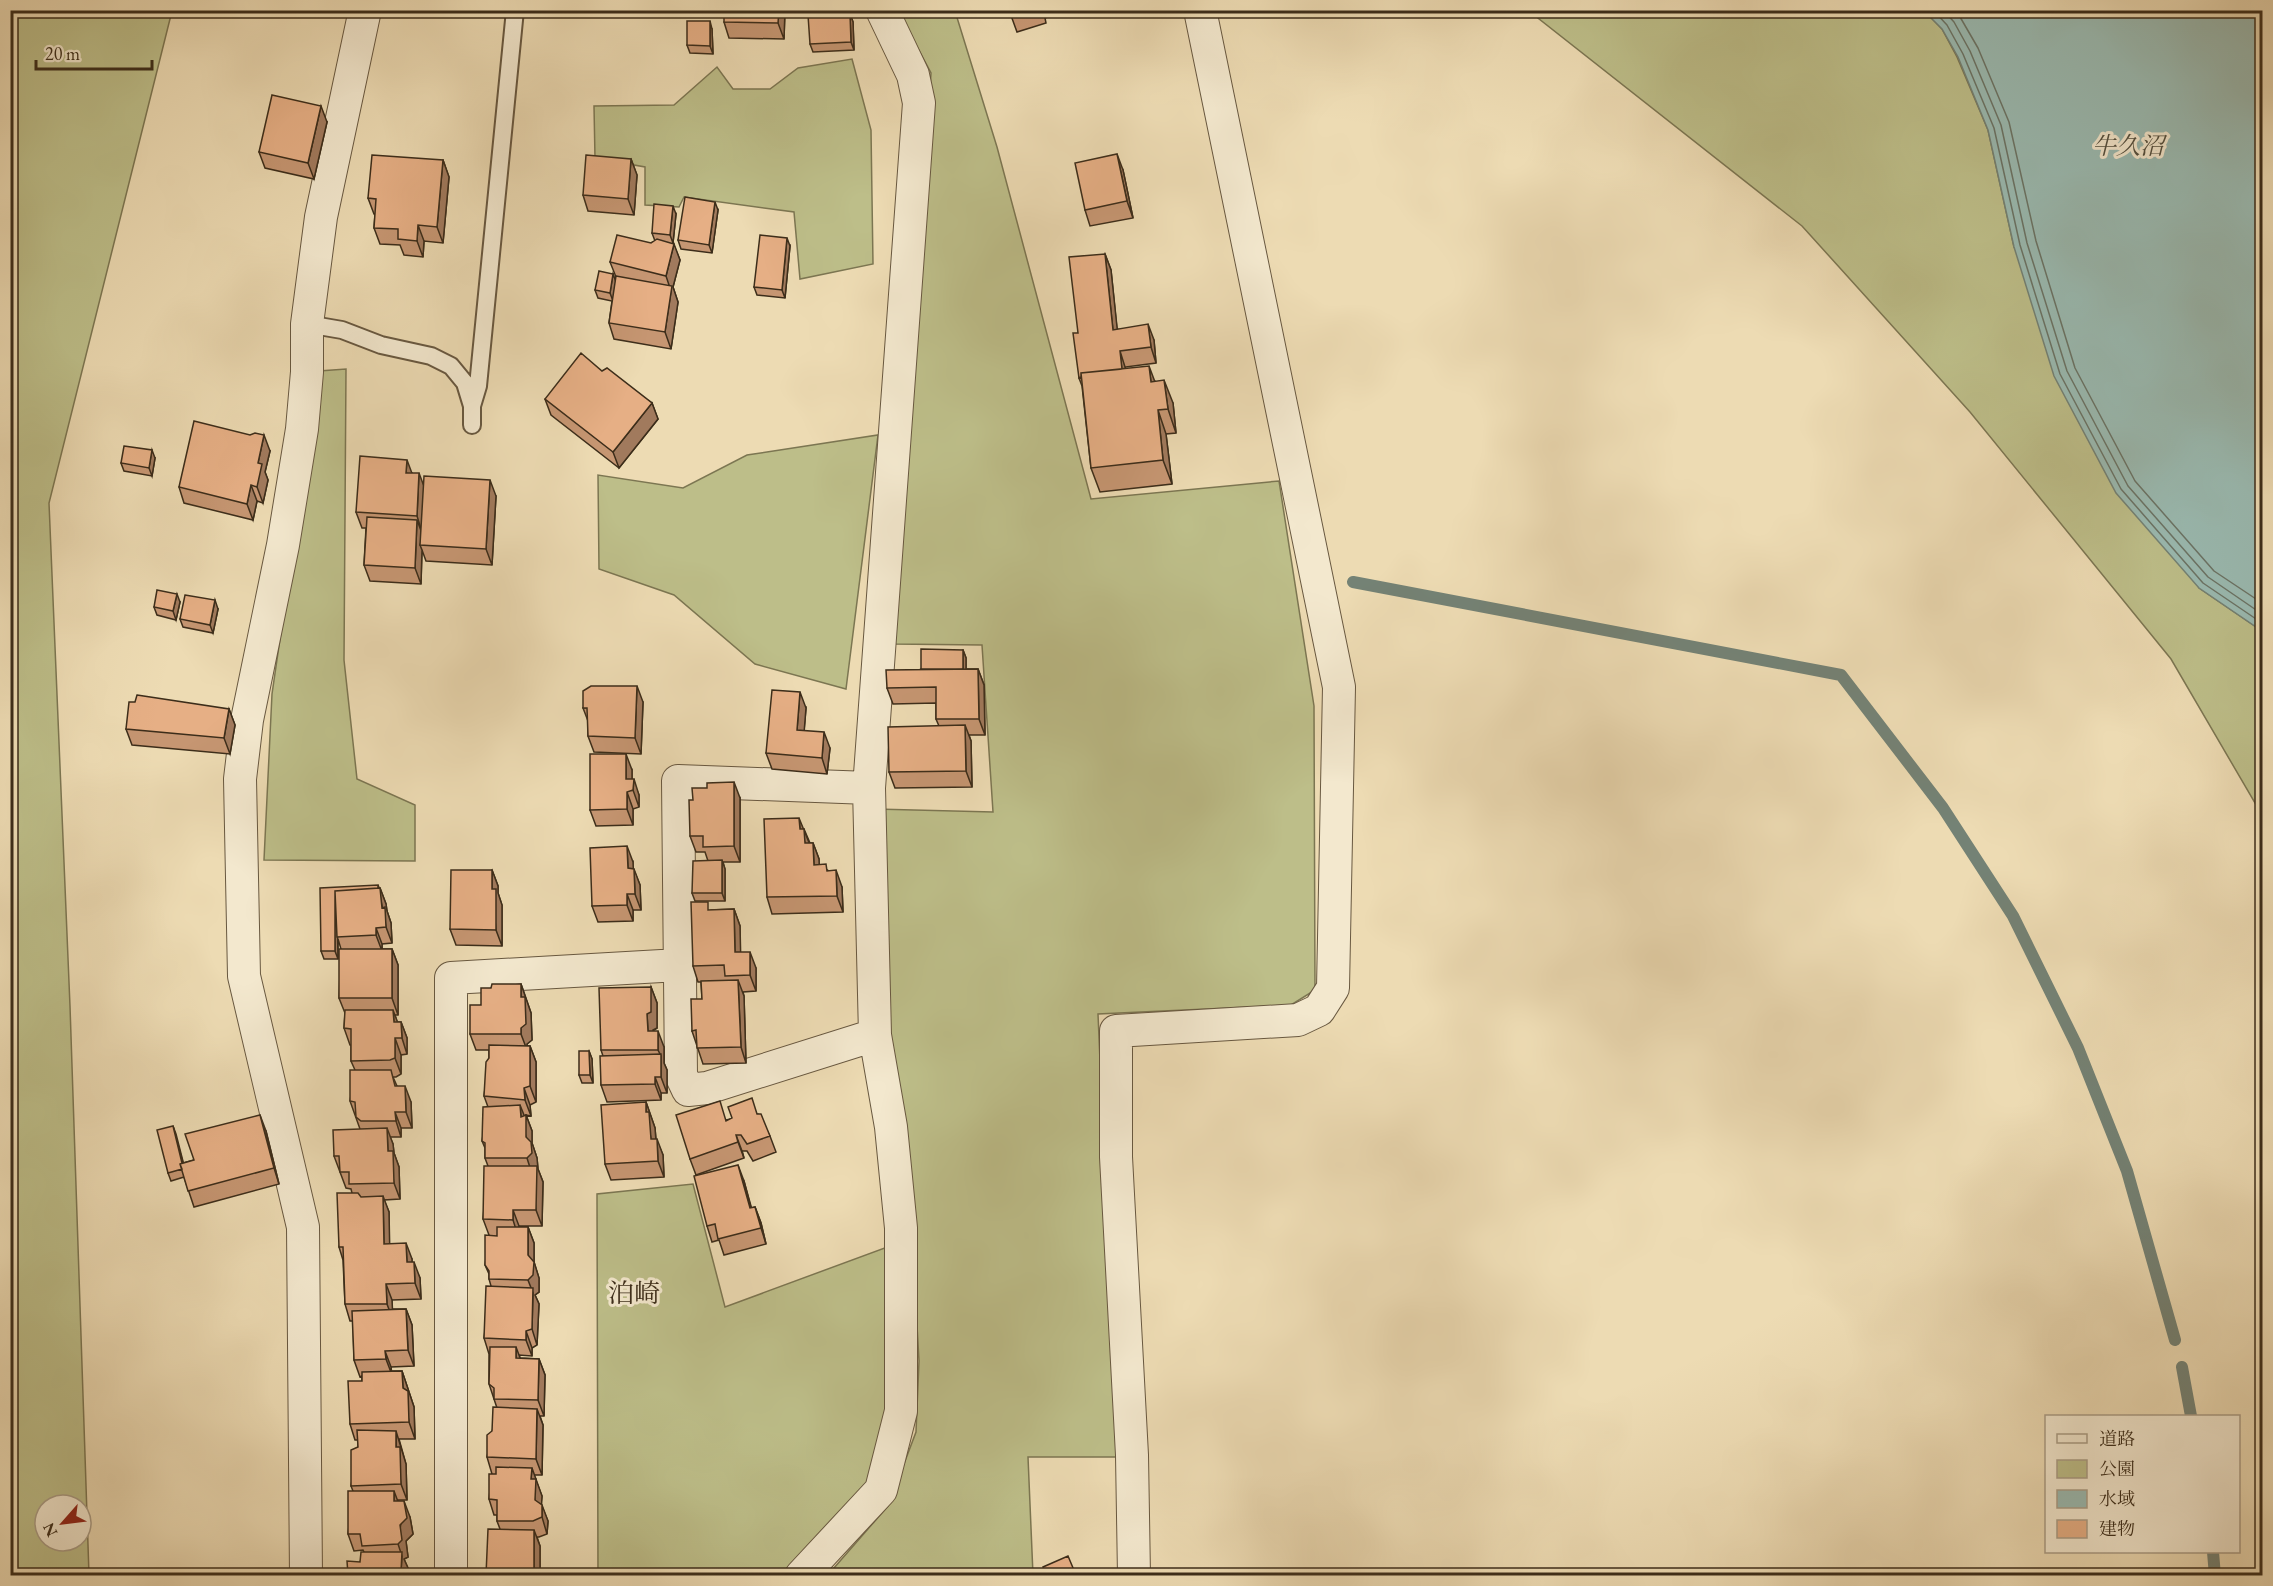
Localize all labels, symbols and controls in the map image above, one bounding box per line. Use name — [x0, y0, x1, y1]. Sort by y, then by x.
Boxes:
scale bar — [36, 33, 152, 71]
text: 20 m — [45, 42, 80, 65]
water label: 牛久沼 — [2092, 130, 2168, 161]
district label: 泊崎 — [608, 1276, 660, 1310]
legend — [2045, 1415, 2240, 1553]
text: 道路 — [2099, 1427, 2135, 1450]
text: 公園 — [2099, 1457, 2135, 1480]
text: 水域 — [2099, 1487, 2135, 1510]
north arrow — [33, 1493, 93, 1553]
text: 建物 — [2099, 1517, 2135, 1540]
text: N — [38, 1519, 63, 1540]

